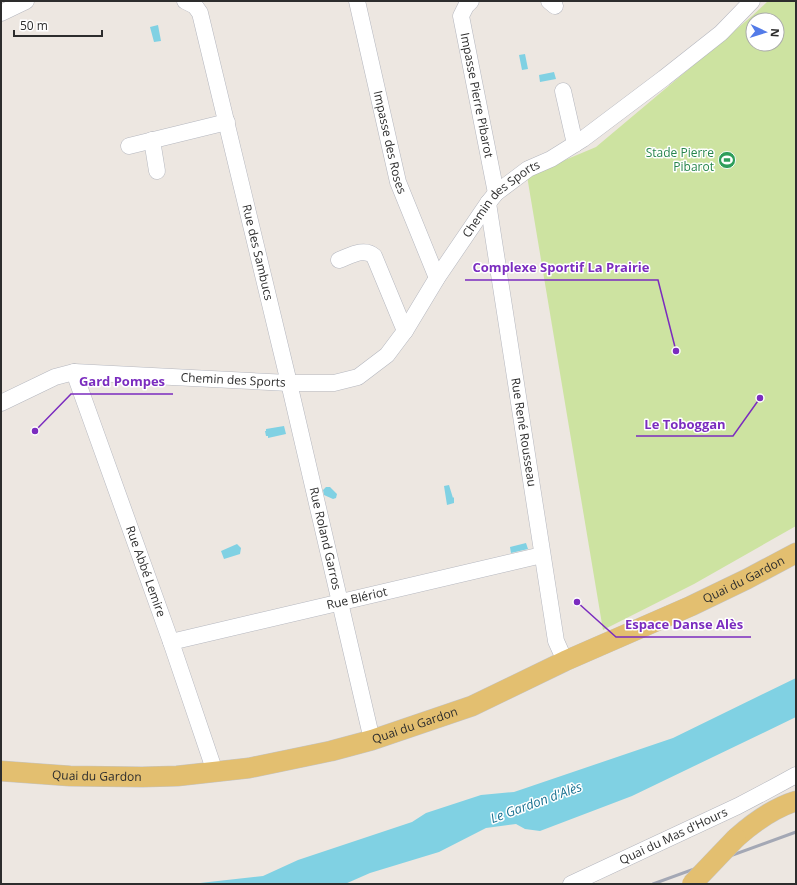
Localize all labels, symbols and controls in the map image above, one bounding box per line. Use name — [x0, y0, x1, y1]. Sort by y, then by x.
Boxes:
scale bar — [14, 12, 102, 38]
north arrow — [745, 12, 785, 52]
text: 50 m — [20, 17, 48, 34]
text: N — [768, 28, 783, 38]
street label: Impasse Pierre Pibarot — [456, 31, 498, 159]
street label: Impasse des Roses — [370, 89, 411, 197]
place label: Stade Pierre Pibarot — [646, 144, 714, 175]
sports icon: Stade Pierre Pibarot — [717, 150, 737, 170]
street label: Chemin des Sports — [458, 156, 543, 241]
street label: Rue des Sambucs — [238, 203, 278, 302]
callout: Complexe Sportif La Prairie — [465, 255, 658, 280]
text: Complexe Sportif La Prairie — [473, 258, 650, 276]
street label: Chemin des Sports — [180, 368, 287, 391]
callout: Gard Pompes — [71, 369, 173, 394]
text: Gard Pompes — [79, 372, 165, 390]
street label: Rue René Rousseau — [507, 376, 541, 488]
callout: Le Toboggan — [636, 411, 733, 436]
text: Le Toboggan — [644, 415, 726, 433]
street label: Rue Roland Garros — [305, 485, 346, 592]
street label: Rue Abbé Lemire — [122, 523, 170, 619]
street label: Quai du Gardon — [700, 552, 787, 607]
street label: Rue Blériot — [325, 583, 389, 613]
callout: Espace Danse Alès — [616, 612, 751, 637]
text: Espace Danse Alès — [625, 615, 743, 633]
street label: Quai du Gardon — [369, 703, 460, 747]
street label: Quai du Gardon — [51, 766, 142, 785]
water label: Le Gardon d'Alès — [488, 777, 585, 827]
street label: Quai du Mas d'Hours — [616, 803, 730, 868]

